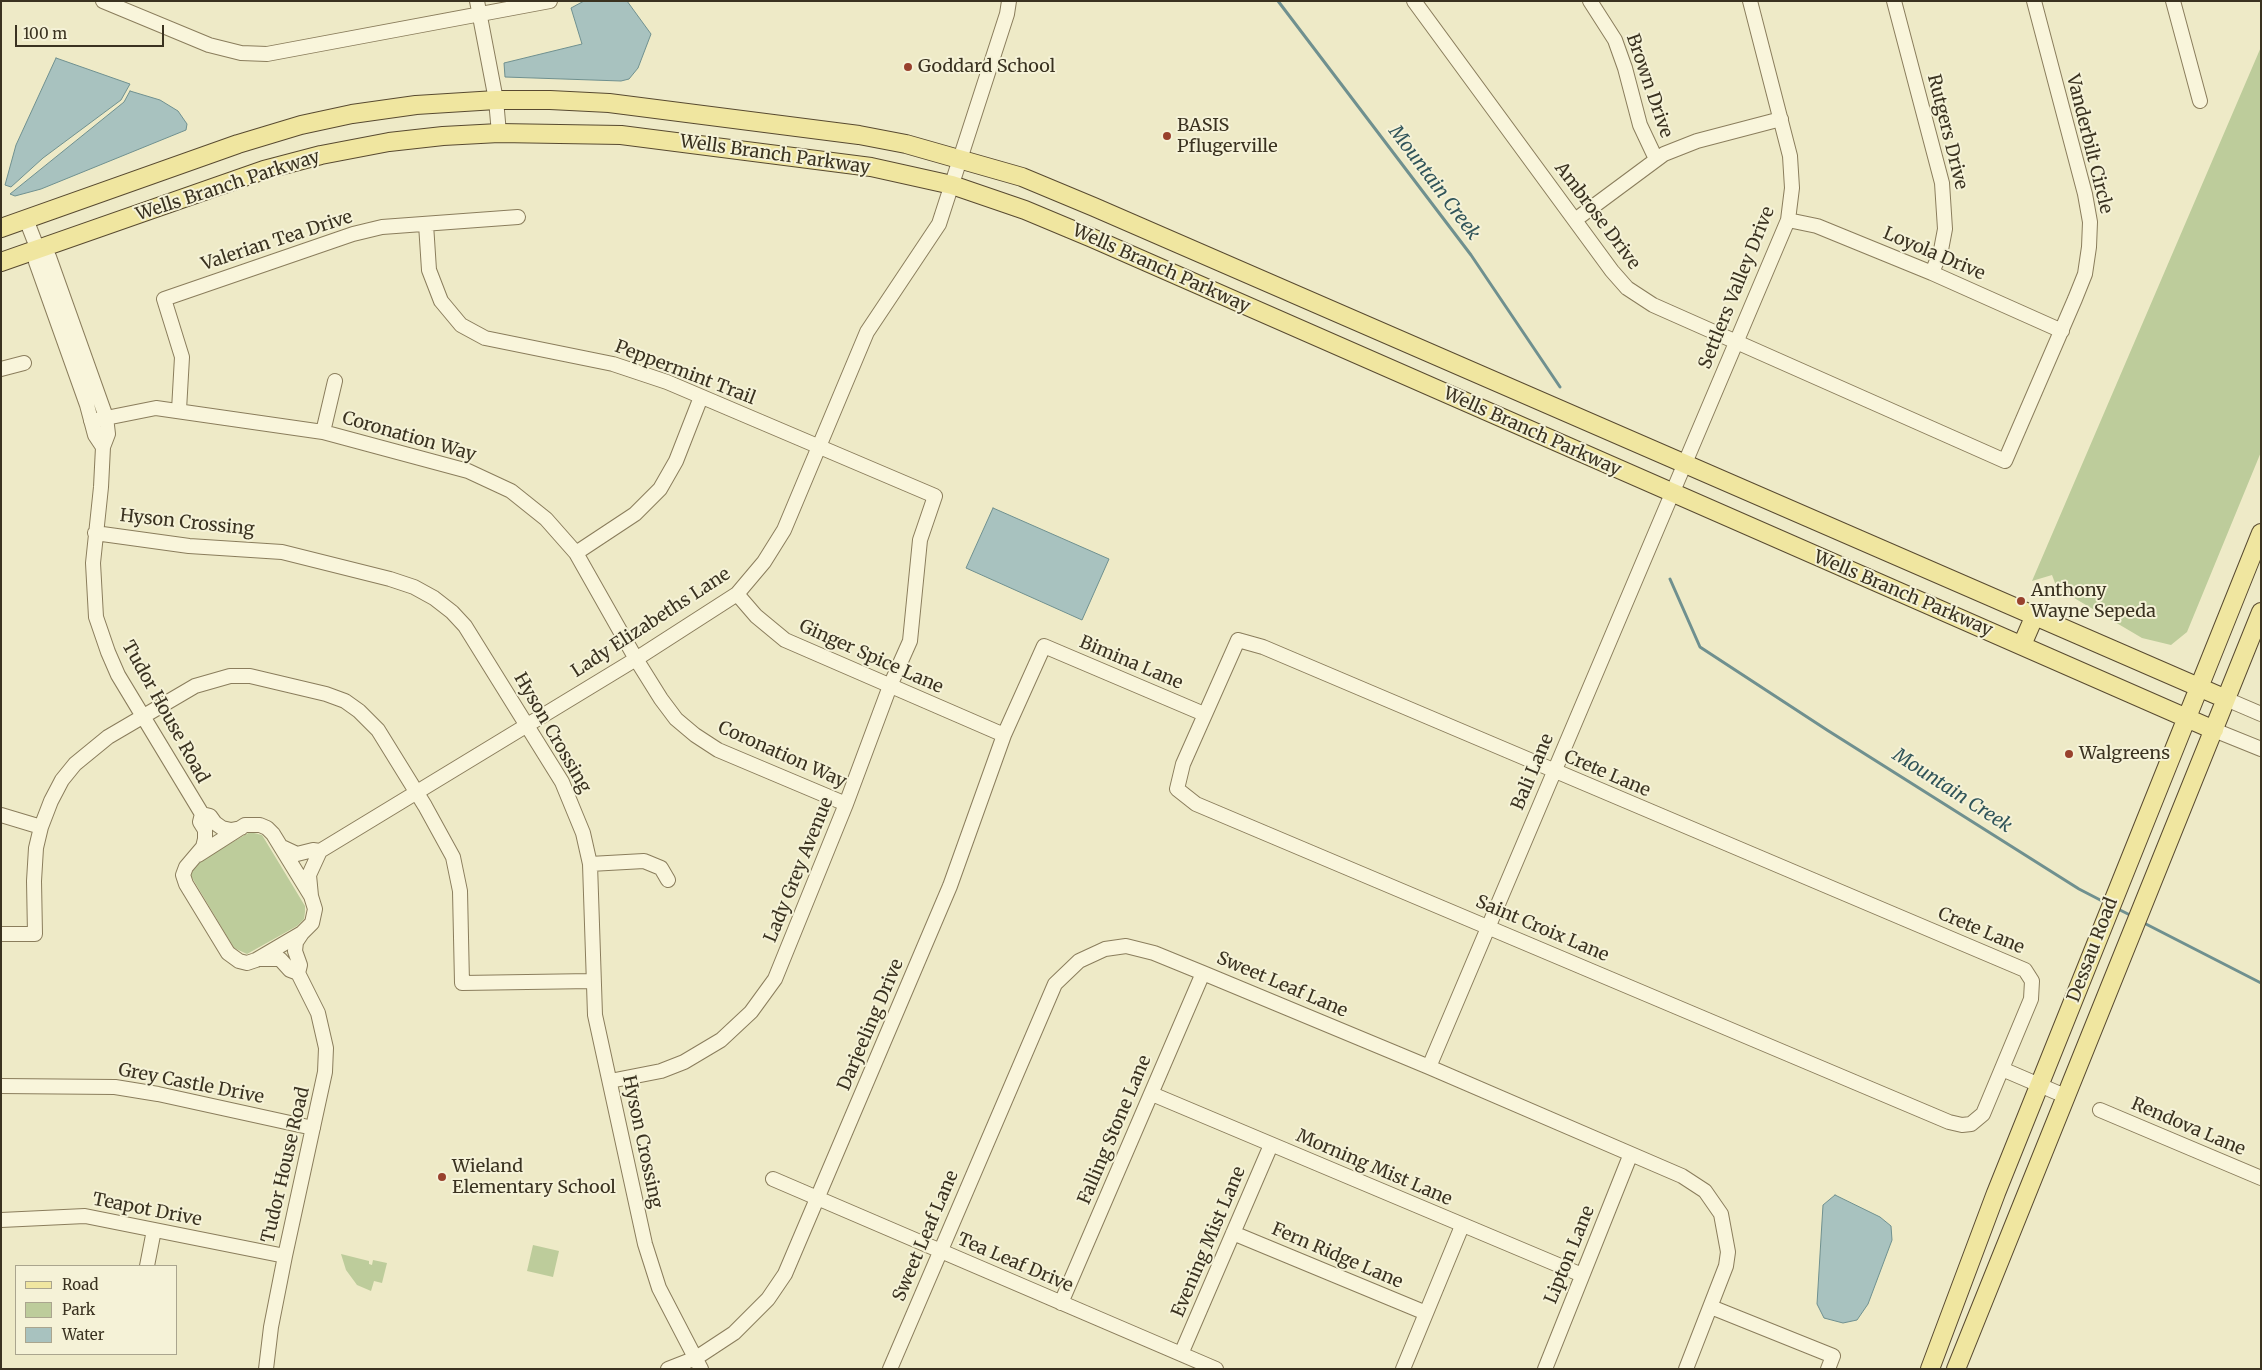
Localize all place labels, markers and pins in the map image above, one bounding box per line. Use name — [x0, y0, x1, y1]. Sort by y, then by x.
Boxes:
place label: Goddard School — [918, 56, 1055, 78]
marker: Goddard School — [902, 61, 914, 73]
place label: BASIS Pflugerville — [1177, 115, 1278, 158]
marker: BASIS Pflugerville — [1161, 130, 1173, 142]
place label: Anthony Wayne Sepeda — [2031, 580, 2156, 622]
marker: Anthony Wayne Sepeda — [2015, 595, 2027, 607]
place label: Walgreens — [2079, 743, 2170, 765]
marker: Walgreens — [2063, 748, 2075, 760]
place label: Wieland Elementary School — [452, 1156, 616, 1198]
marker: Wieland Elementary School — [436, 1171, 448, 1183]

